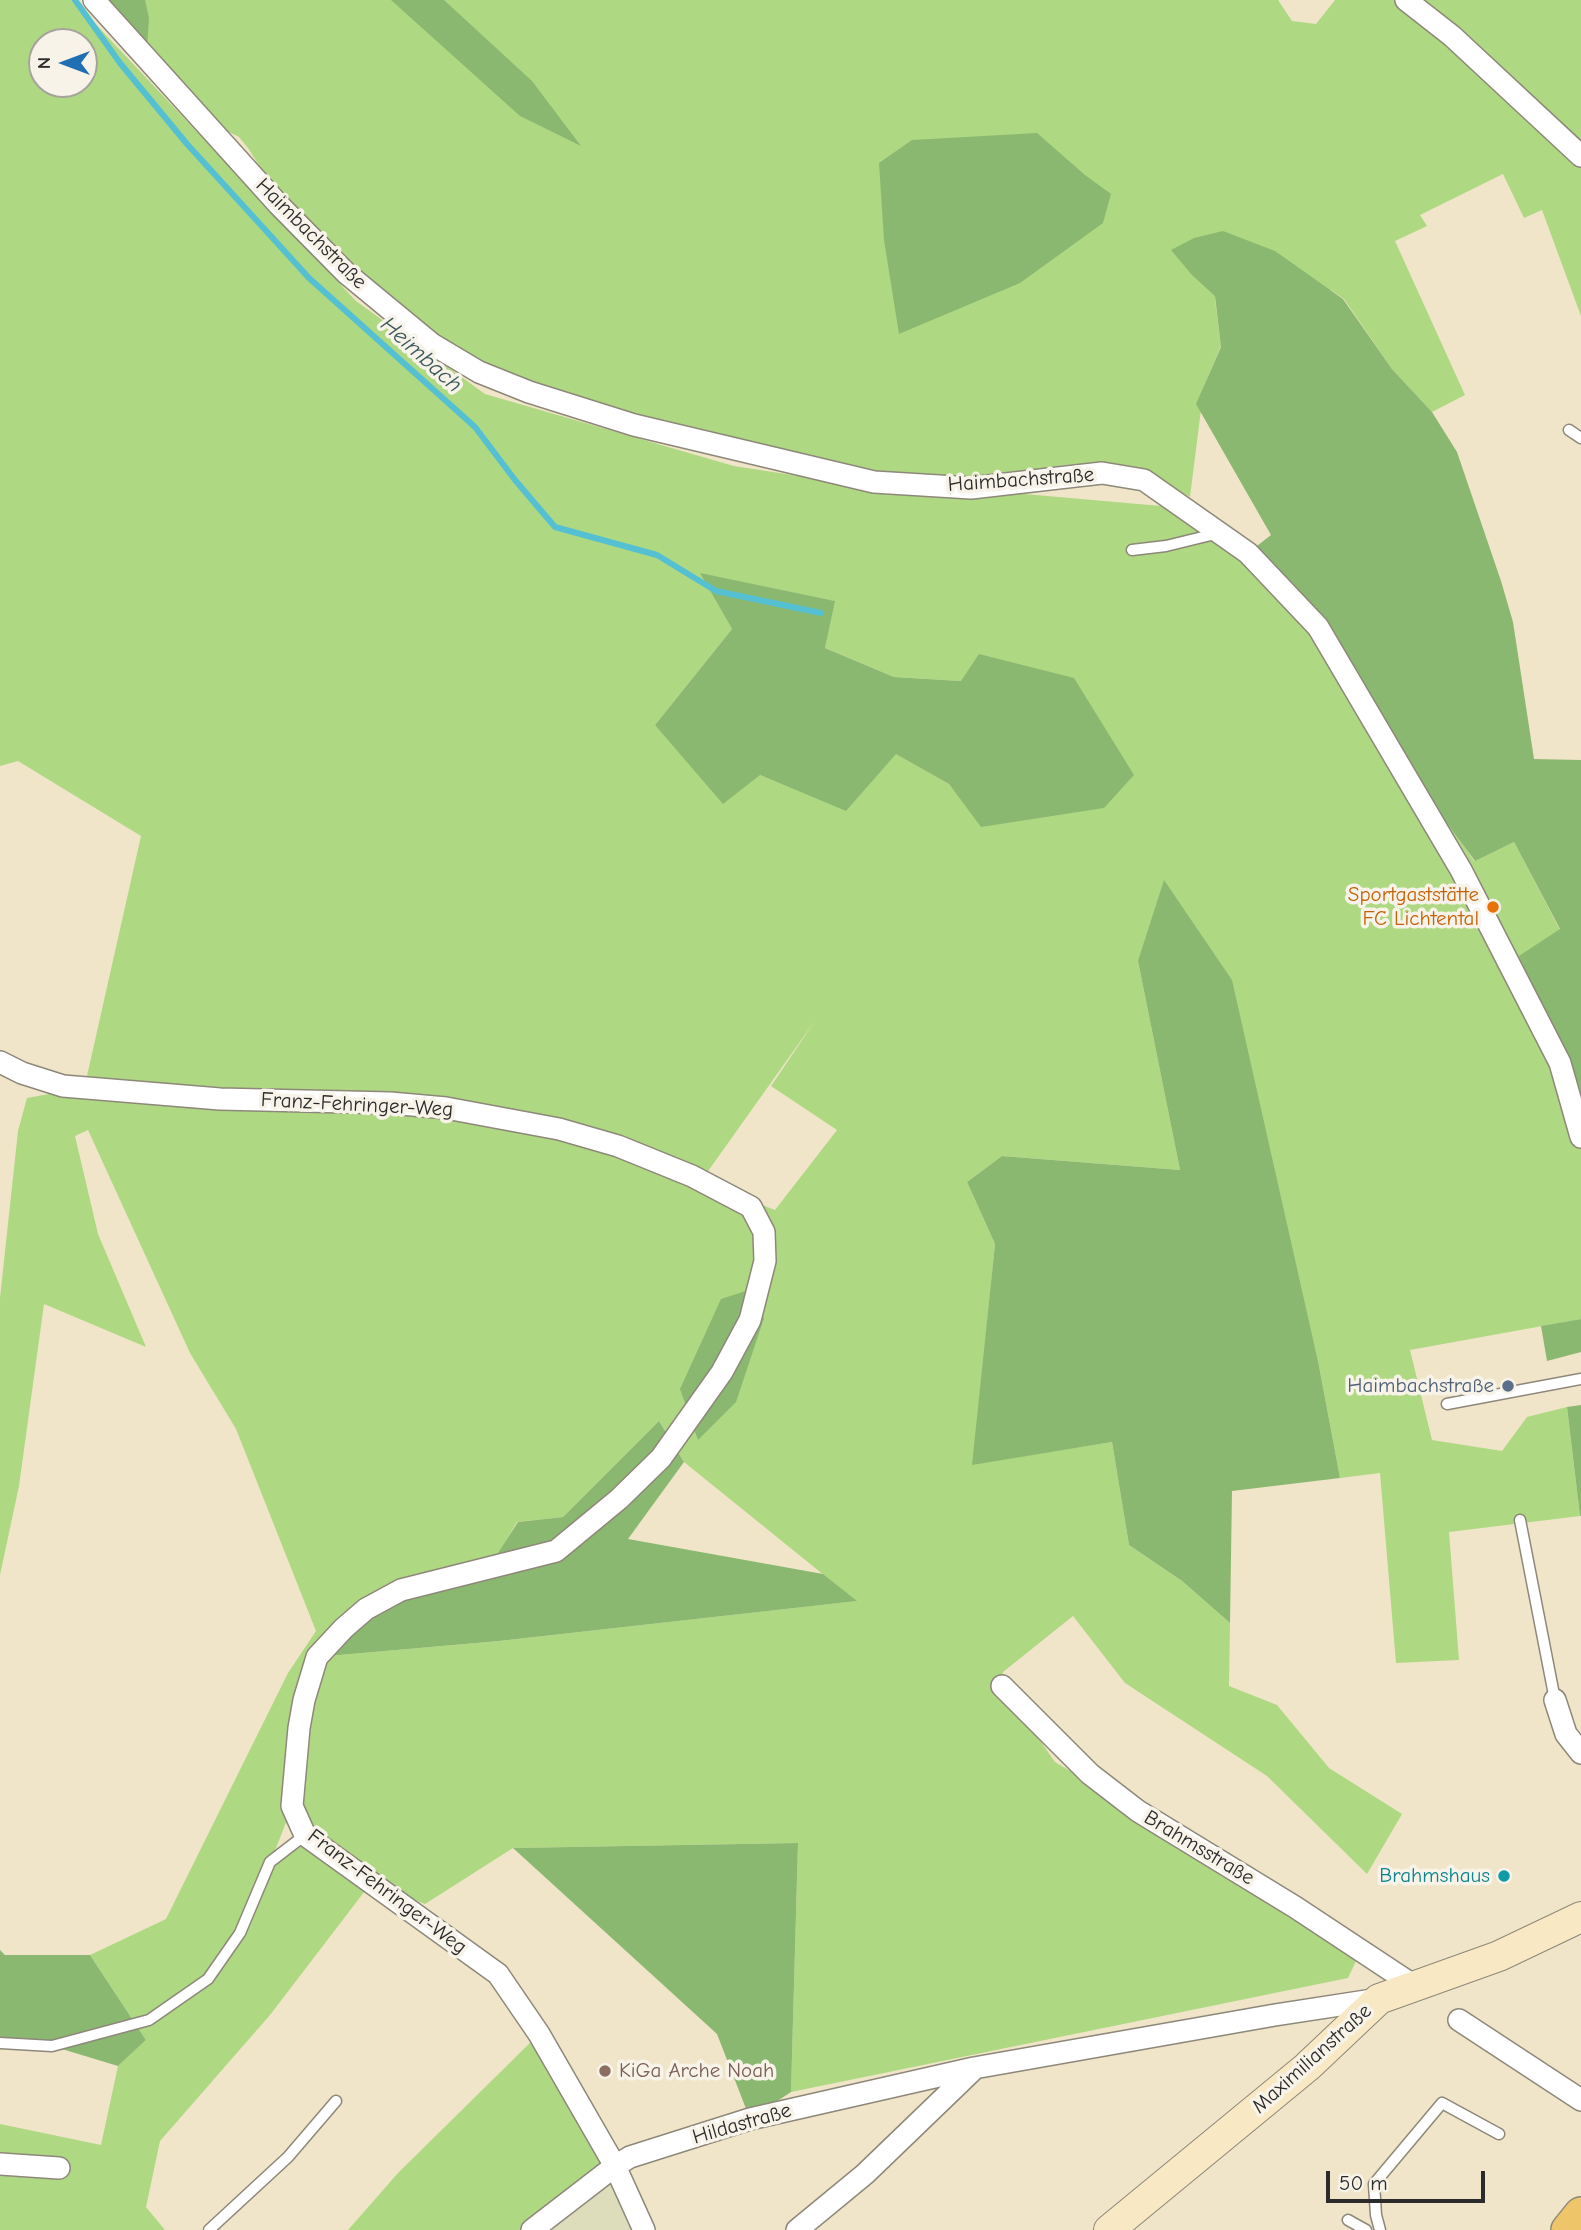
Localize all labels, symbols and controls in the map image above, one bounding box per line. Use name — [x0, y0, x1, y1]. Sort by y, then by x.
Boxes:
north arrow — [28, 28, 98, 98]
text: N — [33, 57, 55, 69]
street label: Haimbachstraße — [250, 173, 372, 295]
water label: Heimbach — [375, 311, 467, 399]
street label: Haimbachstraße — [947, 462, 1095, 498]
place label: Sportgaststätte FC Lichtental — [1348, 882, 1479, 932]
marker: Sportgaststätte FC Lichtental — [1485, 899, 1501, 915]
street label: Franz-Fehringer-Weg — [260, 1087, 454, 1123]
place label: Haimbachstraße — [1347, 1373, 1494, 1399]
marker: Haimbachstraße — [1500, 1378, 1516, 1394]
street label: Brahmsstraße — [1139, 1805, 1259, 1891]
street label: Franz-Fehringer-Weg — [302, 1824, 472, 1960]
place label: Brahmshaus — [1379, 1863, 1490, 1889]
marker: Brahmshaus — [1496, 1868, 1512, 1884]
street label: Maximilianstraße — [1247, 1999, 1377, 2119]
place label: KiGa Arche Noah — [619, 2058, 774, 2084]
marker: KiGa Arche Noah — [597, 2063, 613, 2079]
street label: Hildastraße — [690, 2098, 794, 2150]
scale bar — [1329, 2156, 1488, 2200]
text: 50 m — [1339, 2171, 1388, 2195]

